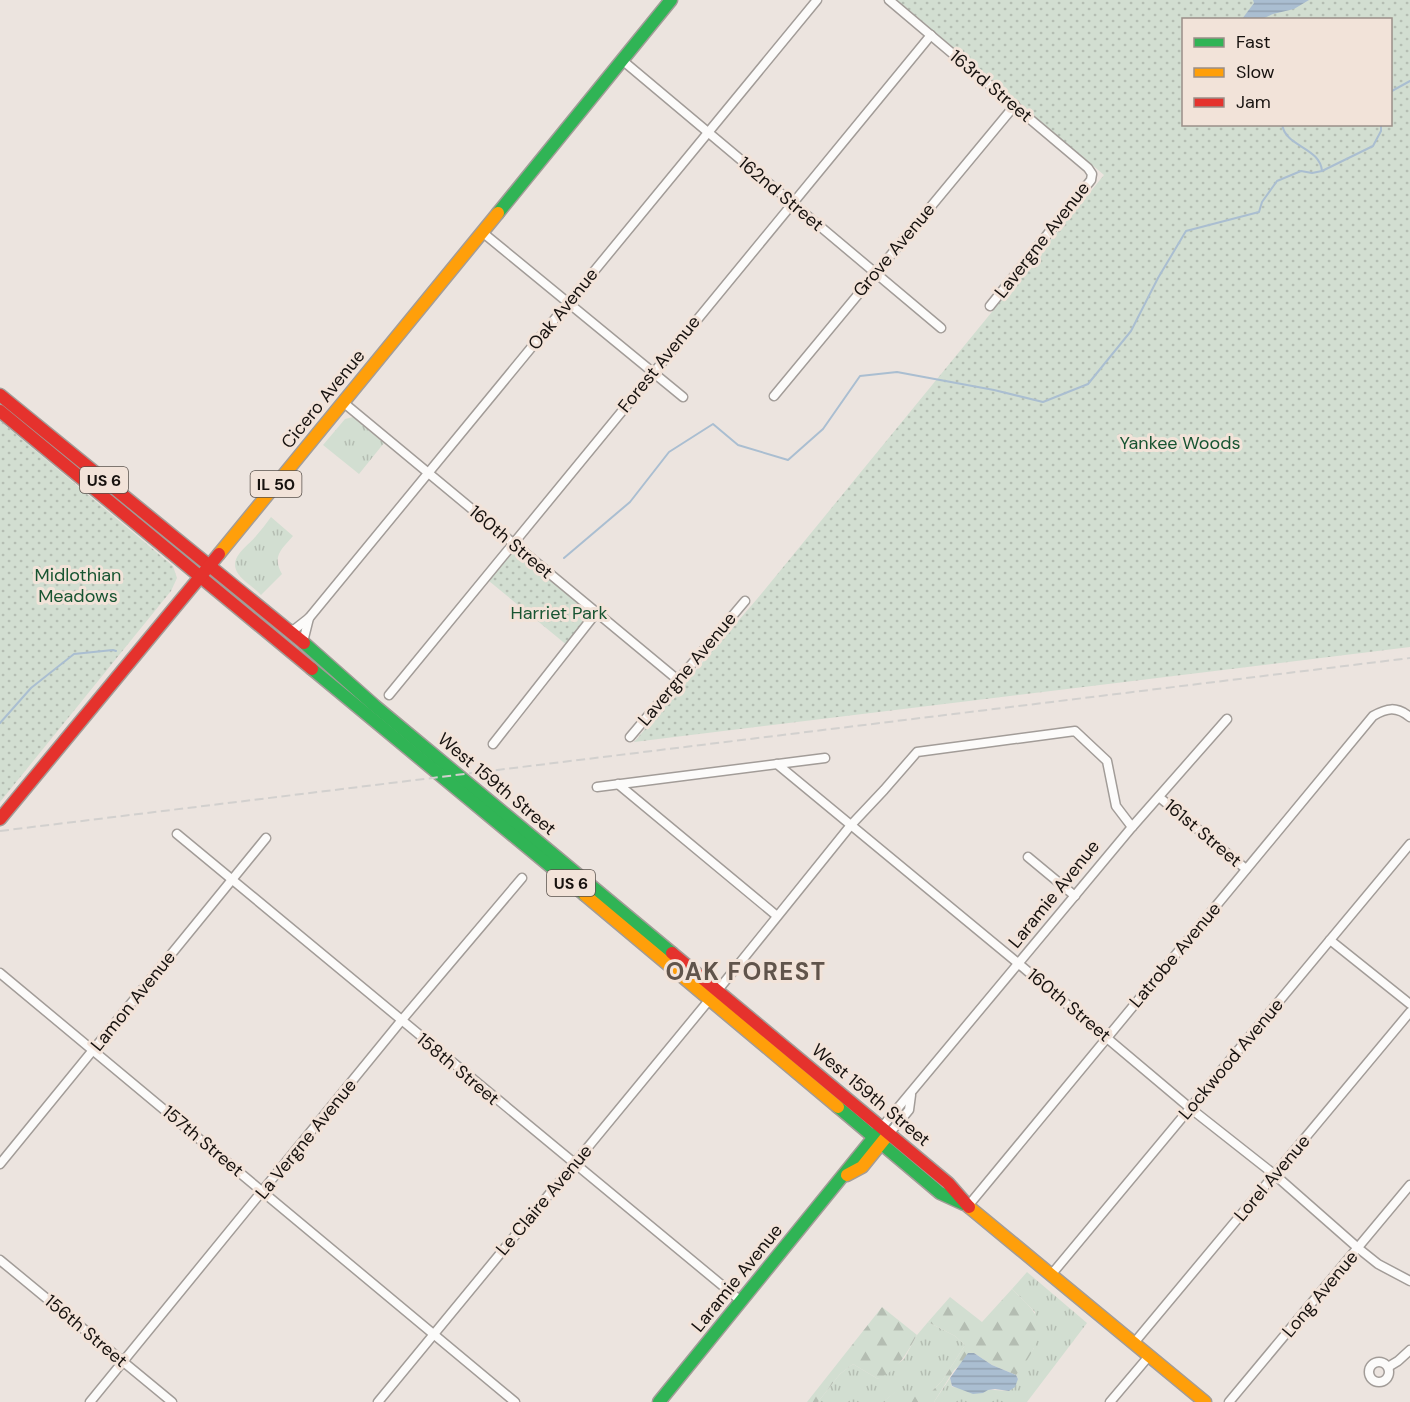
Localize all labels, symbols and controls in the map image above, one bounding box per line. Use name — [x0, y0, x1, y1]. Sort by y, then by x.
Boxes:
legend — [1182, 18, 1392, 126]
text: Fast — [1236, 30, 1271, 54]
street label: 163rd Street — [945, 44, 1037, 128]
text: Slow — [1236, 60, 1275, 84]
text: Jam — [1236, 90, 1271, 114]
street label: 162nd Street — [733, 151, 829, 237]
street label: Lavergne Avenue — [989, 177, 1095, 303]
street label: Grove Avenue — [848, 198, 940, 302]
street label: Oak Avenue — [523, 263, 603, 355]
street label: Forest Avenue — [613, 311, 705, 417]
street label: Cicero Avenue — [276, 345, 370, 453]
park label: Yankee Woods — [1119, 431, 1241, 455]
road number: US 6 — [80, 467, 128, 493]
road number: IL 50 — [250, 471, 302, 497]
street label: 160th Street — [464, 500, 558, 584]
park label: Midlothian Meadows — [35, 563, 121, 608]
park label: Harriet Park — [510, 601, 608, 625]
street label: Lavergne Avenue — [632, 607, 742, 731]
street label: West 159th Street — [433, 727, 561, 841]
street label: 161st Street — [1159, 794, 1247, 872]
street label: Laramie Avenue — [1003, 835, 1105, 953]
road number: US 6 — [547, 870, 595, 896]
street label: Latrobe Avenue — [1124, 897, 1226, 1013]
street label: Lamon Avenue — [85, 946, 181, 1056]
district label: OAK FOREST — [665, 956, 827, 987]
street label: 160th Street — [1022, 963, 1116, 1047]
street label: Lockwood Avenue — [1173, 993, 1289, 1125]
street label: 158th Street — [412, 1027, 504, 1111]
street label: West 159th Street — [807, 1038, 935, 1152]
street label: La Vergne Avenue — [250, 1074, 362, 1204]
street label: 157th Street — [157, 1100, 249, 1182]
street label: Lorel Avenue — [1229, 1130, 1315, 1226]
street label: Le Claire Avenue — [491, 1140, 597, 1260]
street label: Laramie Avenue — [686, 1219, 788, 1337]
street label: Long Avenue — [1277, 1246, 1363, 1342]
street label: 156th Street — [40, 1289, 132, 1373]

